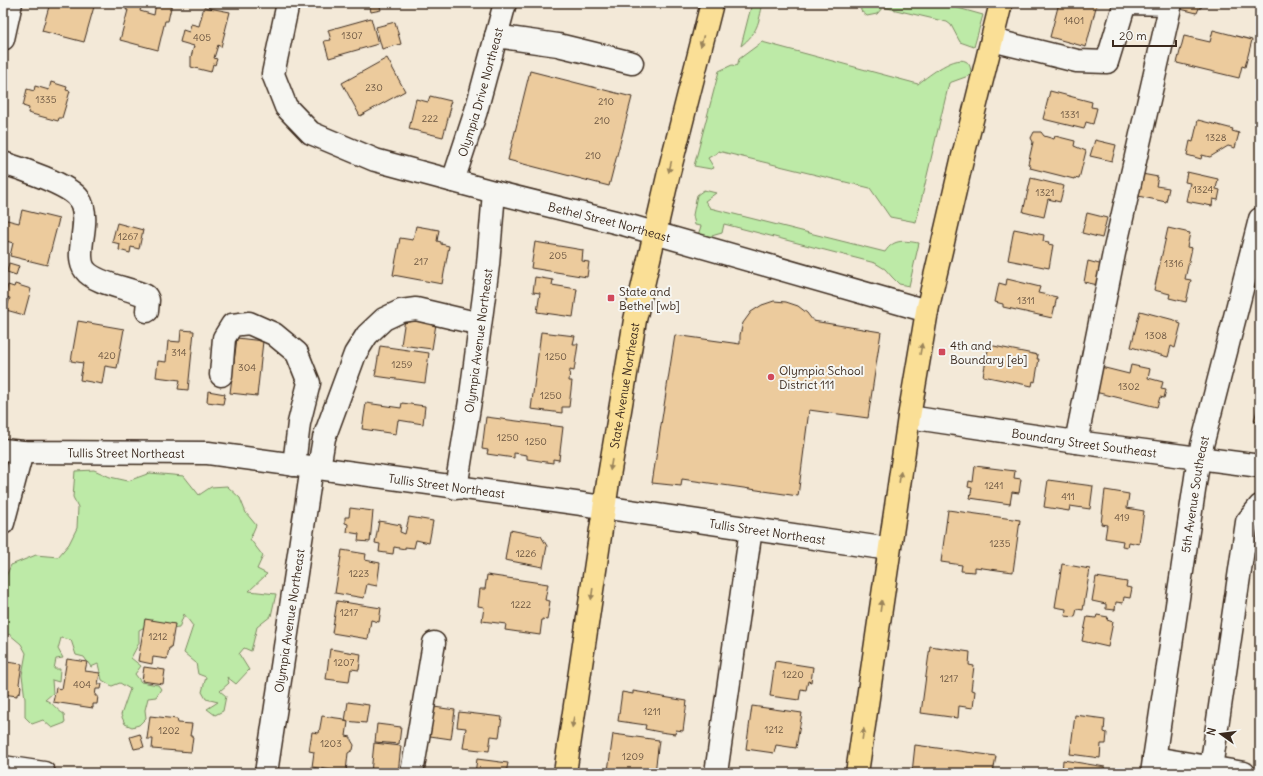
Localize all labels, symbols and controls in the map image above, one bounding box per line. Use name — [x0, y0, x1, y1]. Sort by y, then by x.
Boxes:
house number: 1401 — [1064, 14, 1084, 27]
scale bar — [1113, 22, 1176, 48]
street label: Olympia Drive Northeast — [454, 26, 506, 158]
text: 20 m — [1119, 28, 1147, 43]
house number: 1307 — [342, 29, 363, 42]
house number: 405 — [193, 31, 211, 44]
one-way arrow — [699, 35, 705, 47]
house number: 230 — [365, 81, 383, 94]
house number: 1335 — [35, 93, 57, 106]
house number: 210 — [598, 95, 614, 108]
house number: 1331 — [1060, 108, 1080, 121]
house number: 222 — [422, 112, 439, 125]
house number: 210 — [594, 114, 610, 127]
house number: 1328 — [1206, 131, 1227, 144]
house number: 210 — [585, 149, 601, 162]
one-way arrow — [667, 161, 673, 173]
house number: 1324 — [1193, 183, 1214, 196]
house number: 1321 — [1035, 186, 1055, 199]
street label: Bethel Street Northeast — [547, 198, 672, 245]
house number: 1267 — [118, 230, 138, 243]
house number: 205 — [549, 249, 567, 262]
house number: 217 — [414, 255, 428, 268]
house number: 1316 — [1164, 257, 1184, 270]
street label: Olympia Avenue Northeast — [461, 268, 495, 414]
place label: State and Bethel [wb] — [619, 284, 680, 313]
marker: State and Bethel [wb] — [606, 293, 616, 303]
house number: 1311 — [1017, 294, 1035, 307]
street label: State Avenue Northeast — [606, 321, 642, 450]
house number: 1308 — [1145, 329, 1167, 342]
place label: 4th and Boundary [eb] — [950, 338, 1027, 367]
one-way arrow — [918, 343, 924, 355]
house number: 314 — [171, 346, 187, 359]
marker: 4th and Boundary [eb] — [937, 347, 947, 357]
house number: 420 — [98, 349, 116, 362]
house number: 1250 — [545, 350, 567, 363]
house number: 1259 — [392, 358, 413, 371]
house number: 304 — [238, 361, 256, 374]
place label: Olympia School District 111 — [779, 363, 863, 392]
marker: Olympia School District 111 — [766, 372, 776, 382]
house number: 1302 — [1118, 380, 1140, 393]
house number: 1250 — [540, 389, 562, 402]
street label: Boundary Street Southeast — [1011, 425, 1158, 460]
house number: 1250 — [497, 431, 519, 444]
street label: 5th Avenue Southeast — [1177, 434, 1212, 554]
house number: 1250 — [525, 435, 547, 448]
street label: Tullis Street Northeast — [67, 445, 185, 460]
one-way arrow — [608, 459, 614, 471]
street label: Tullis Street Northeast — [387, 470, 506, 501]
one-way arrow — [897, 471, 903, 483]
house number: 1241 — [985, 479, 1003, 492]
house number: 411 — [1061, 490, 1075, 503]
house number: 419 — [1114, 511, 1130, 524]
street label: Tullis Street Northeast — [708, 515, 827, 547]
house number: 1235 — [990, 537, 1011, 550]
house number: 1226 — [516, 547, 537, 560]
street label: Olympia Avenue Northeast — [271, 548, 307, 694]
house number: 1223 — [349, 567, 370, 580]
one-way arrow — [589, 588, 595, 600]
house number: 1222 — [511, 598, 532, 611]
one-way arrow — [878, 600, 884, 612]
house number: 1217 — [340, 606, 358, 619]
house number: 1212 — [149, 630, 168, 643]
house number: 1207 — [334, 656, 354, 669]
house number: 1220 — [782, 668, 804, 681]
house number: 1217 — [940, 672, 958, 685]
house number: 404 — [73, 678, 91, 691]
house number: 1211 — [643, 705, 661, 718]
north arrow — [1201, 714, 1241, 754]
one-way arrow — [570, 716, 576, 728]
house number: 1212 — [765, 723, 784, 736]
house number: 1202 — [158, 724, 180, 737]
text: N — [1204, 726, 1219, 737]
one-way arrow — [860, 728, 866, 740]
house number: 1203 — [320, 737, 342, 750]
house number: 1209 — [622, 750, 644, 763]

